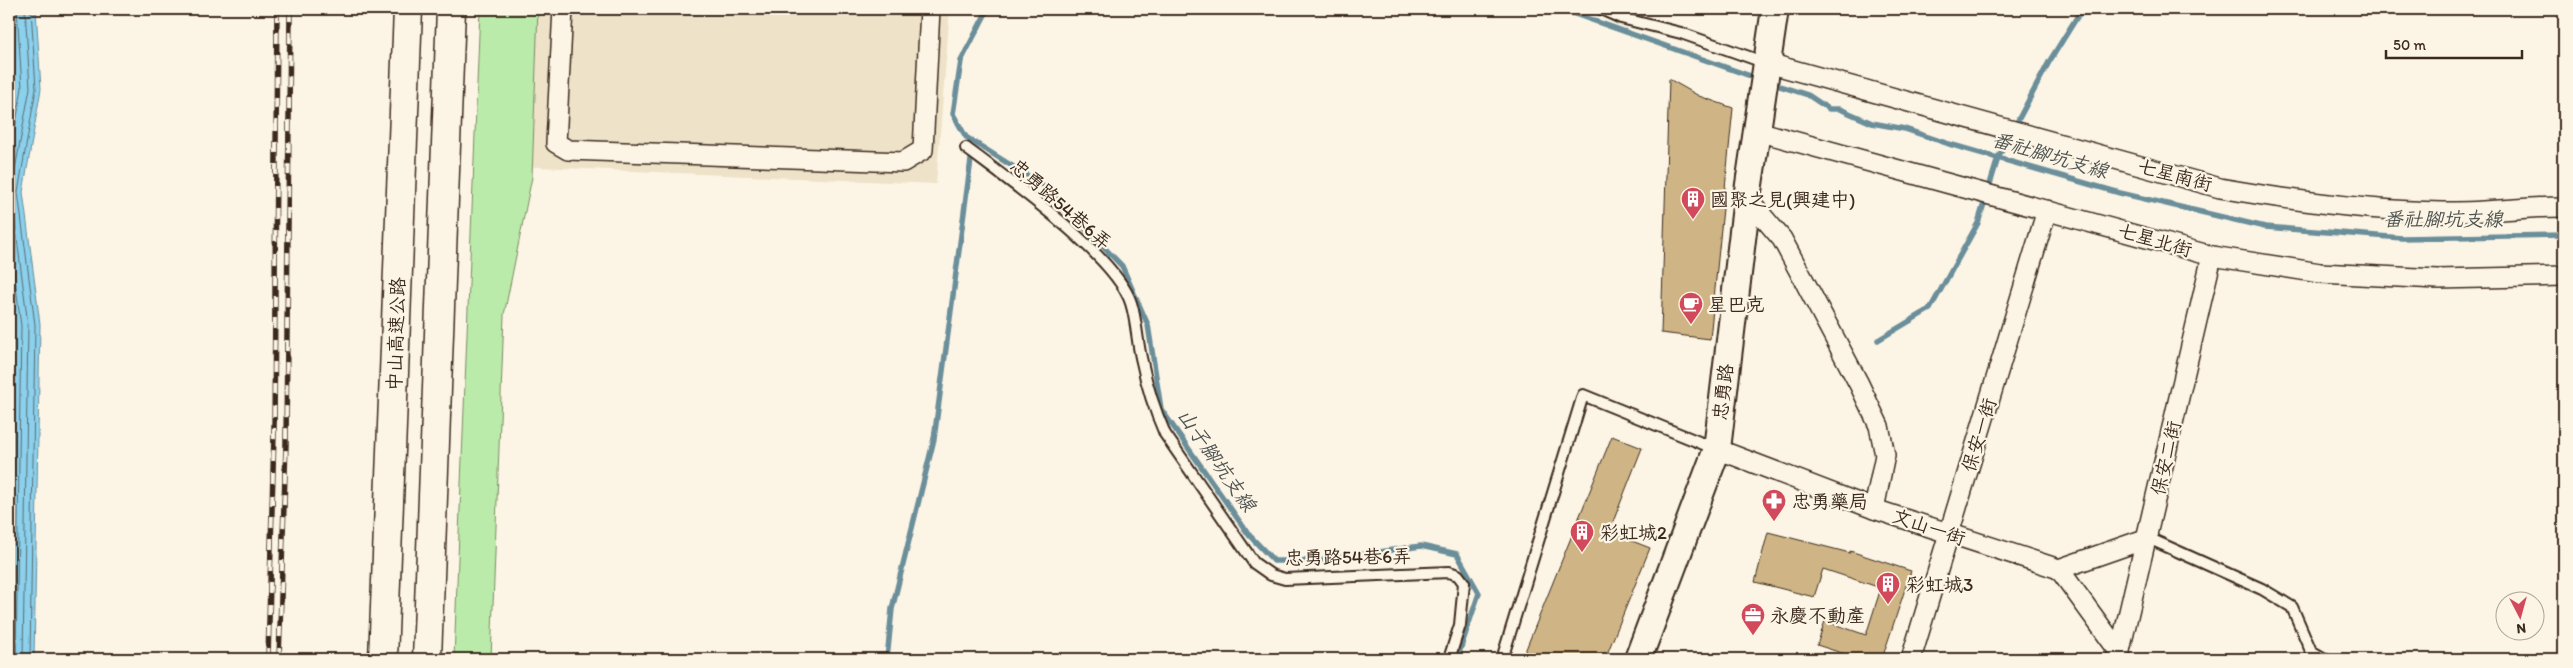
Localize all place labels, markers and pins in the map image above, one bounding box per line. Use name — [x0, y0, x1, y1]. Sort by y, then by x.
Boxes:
building icon: 國聚之見(興建中) — [1680, 186, 1706, 220]
place label: 國聚之見(興建中) — [1710, 188, 1855, 211]
cafe icon: 星巴克 — [1678, 291, 1704, 325]
place label: 星巴克 — [1708, 293, 1765, 316]
pharmacy icon: 忠勇藥局 — [1761, 488, 1787, 522]
place label: 忠勇藥局 — [1792, 490, 1868, 513]
building icon: 彩虹城2 — [1569, 519, 1595, 553]
place label: 彩虹城2 — [1600, 521, 1667, 544]
building icon: 彩虹城3 — [1875, 571, 1901, 605]
place label: 彩虹城3 — [1906, 573, 1973, 596]
office icon: 永慶不動產 — [1740, 602, 1766, 636]
place label: 永慶不動產 — [1770, 604, 1865, 627]

